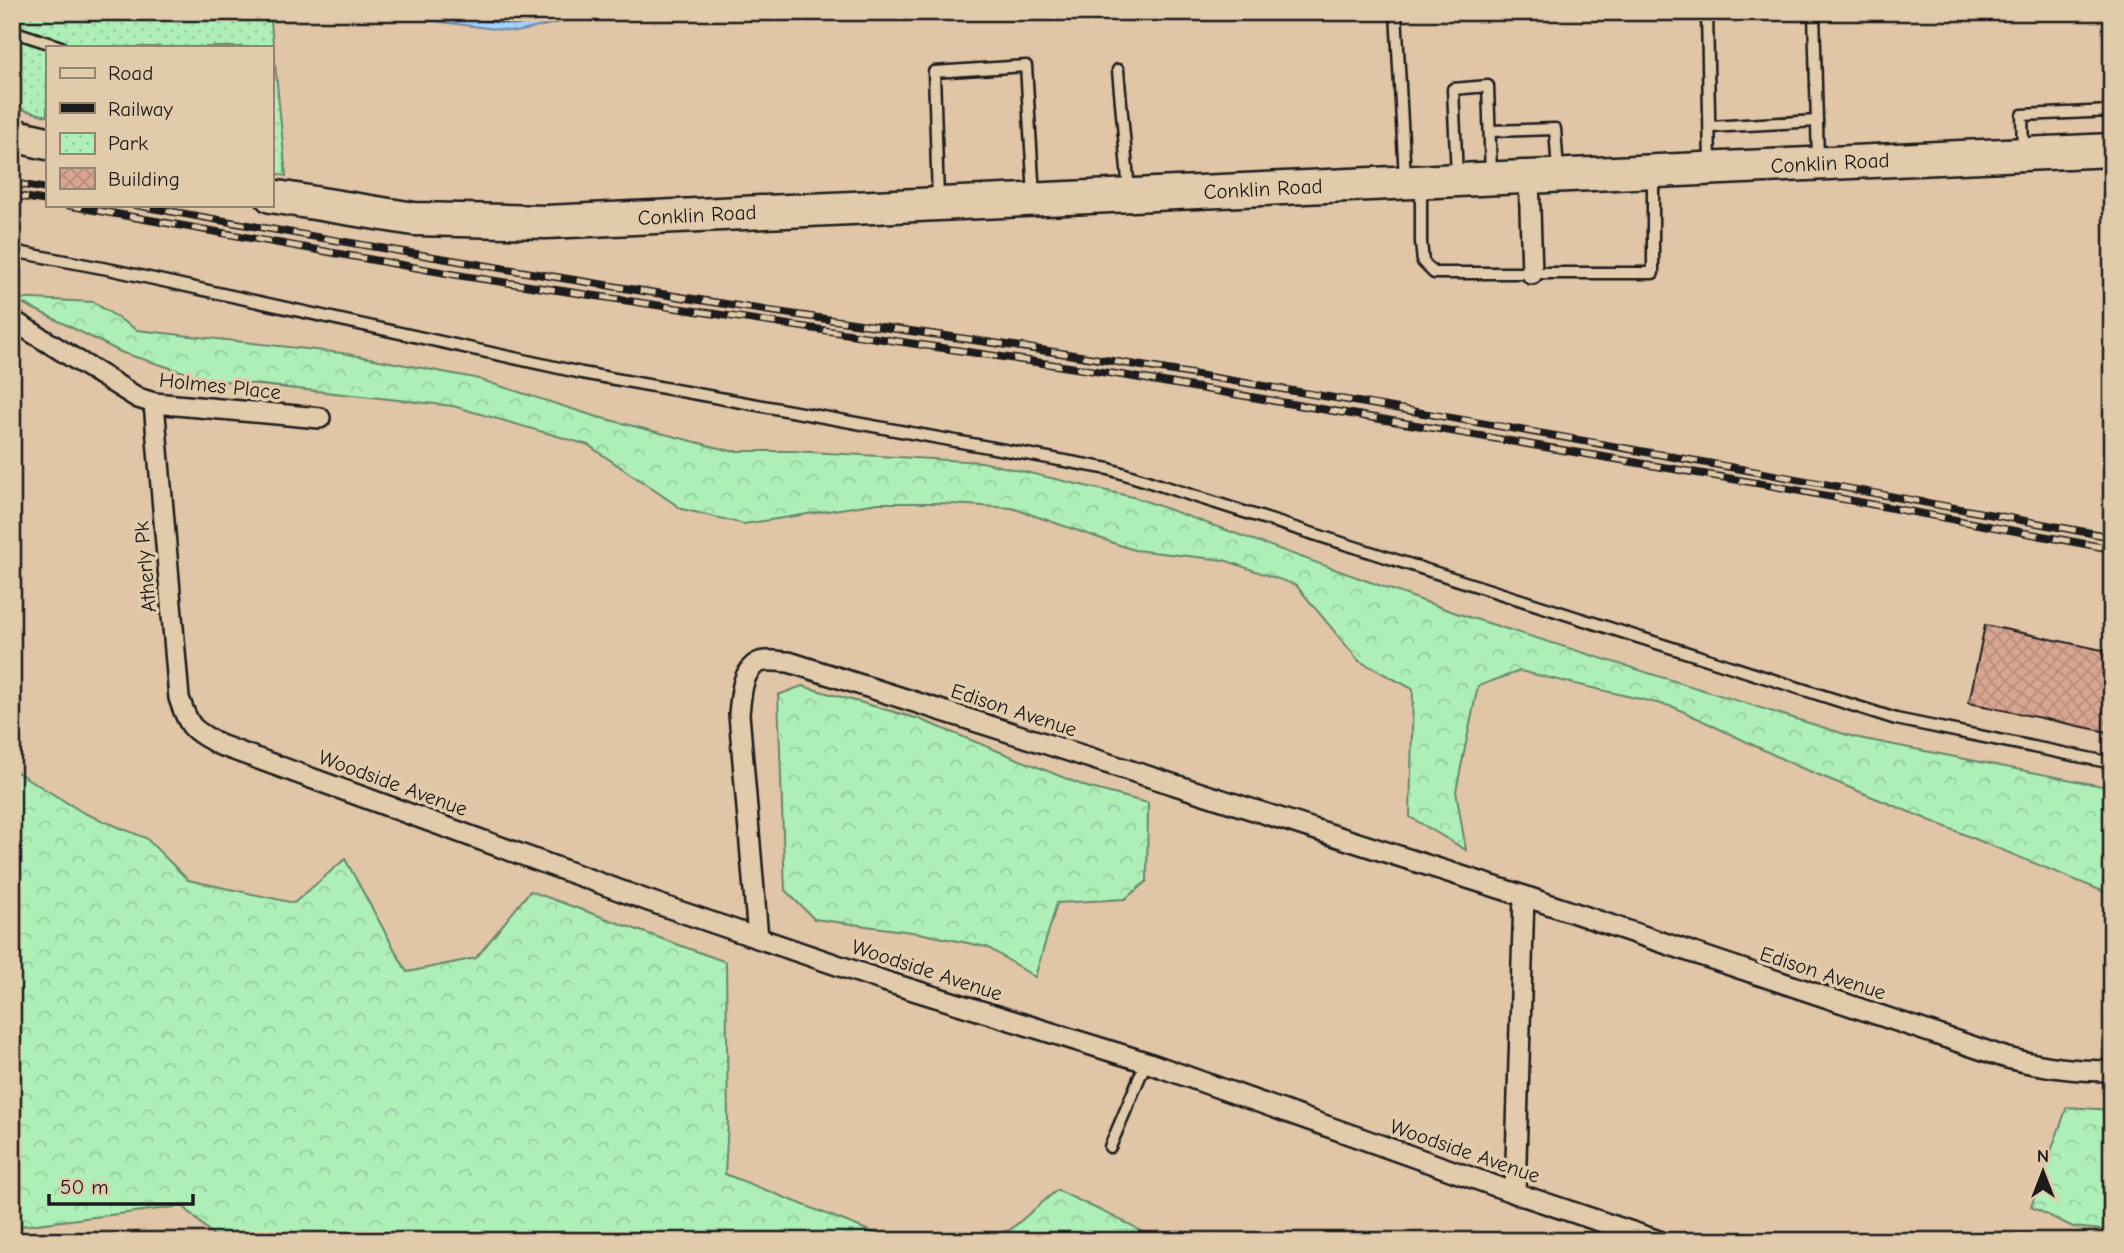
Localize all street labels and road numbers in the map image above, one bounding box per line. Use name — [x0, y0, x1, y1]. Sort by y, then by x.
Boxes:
street label: Conklin Road — [1770, 148, 1890, 178]
street label: Conklin Road — [1203, 174, 1323, 204]
street label: Conklin Road — [637, 200, 757, 230]
street label: Holmes Place — [158, 368, 282, 404]
street label: Atherly Pk — [129, 521, 161, 613]
street label: Edison Avenue — [948, 678, 1080, 742]
street label: Woodside Avenue — [315, 745, 471, 821]
street label: Woodside Avenue — [849, 934, 1005, 1006]
street label: Edison Avenue — [1757, 941, 1889, 1005]
street label: Woodside Avenue — [1387, 1114, 1543, 1188]

